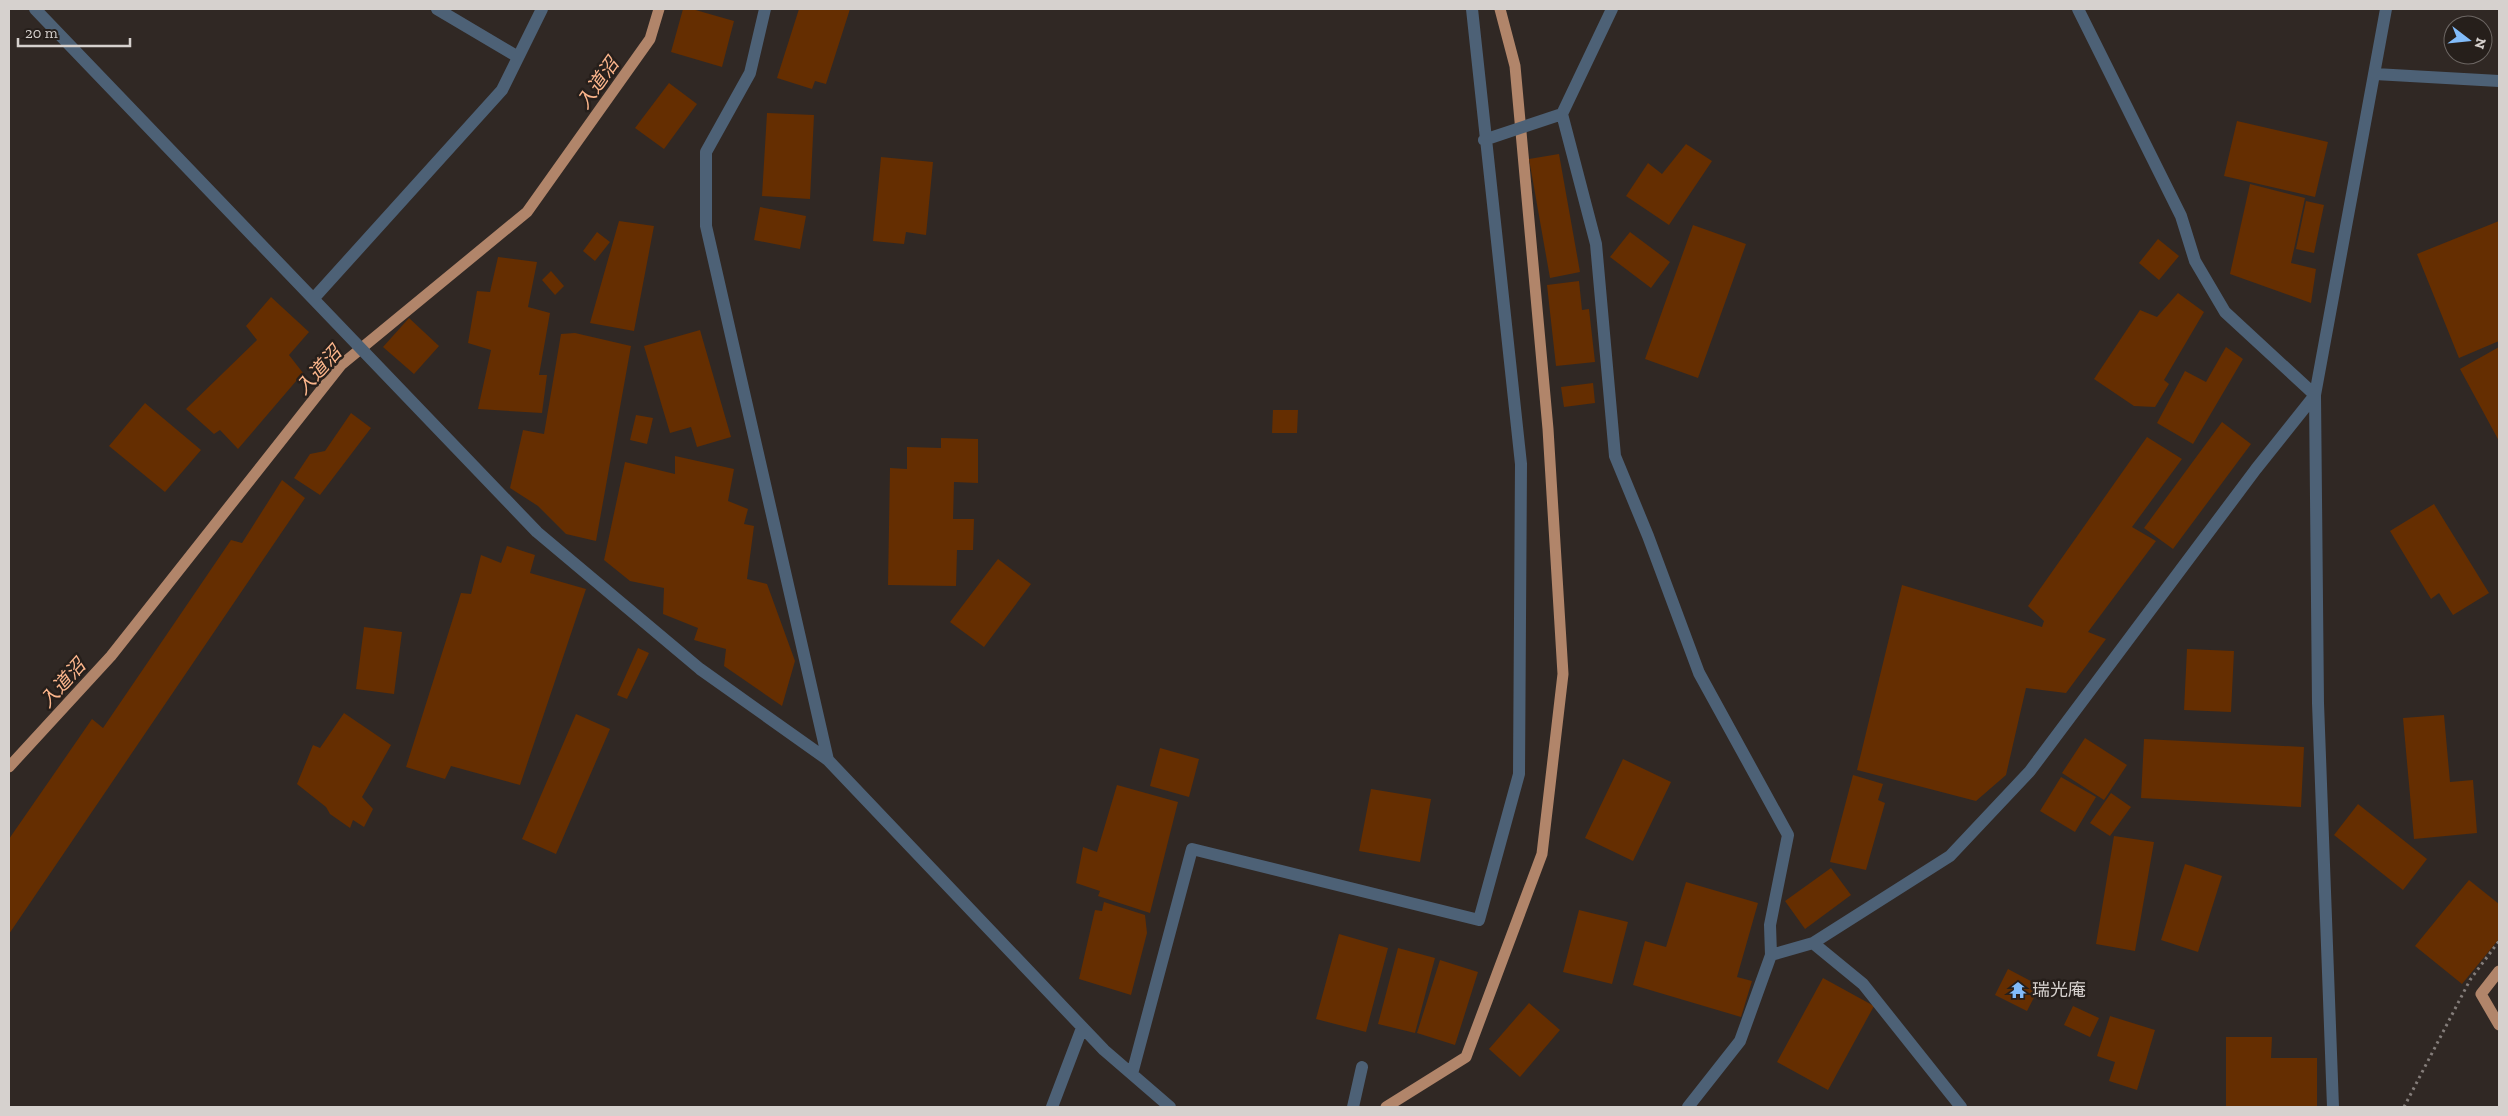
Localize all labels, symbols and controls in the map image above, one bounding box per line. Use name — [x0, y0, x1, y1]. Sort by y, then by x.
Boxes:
scale bar — [18, 15, 130, 47]
north arrow — [2443, 15, 2493, 65]
text: 20 m — [25, 24, 58, 42]
text: N — [2470, 36, 2490, 51]
water label: 入道沼 — [572, 51, 625, 113]
water label: 入道沼 — [291, 339, 348, 399]
water label: 入道沼 — [35, 652, 92, 712]
place label: 瑞光庵 — [2032, 979, 2086, 1001]
temple icon: 瑞光庵 — [2008, 980, 2028, 1000]

